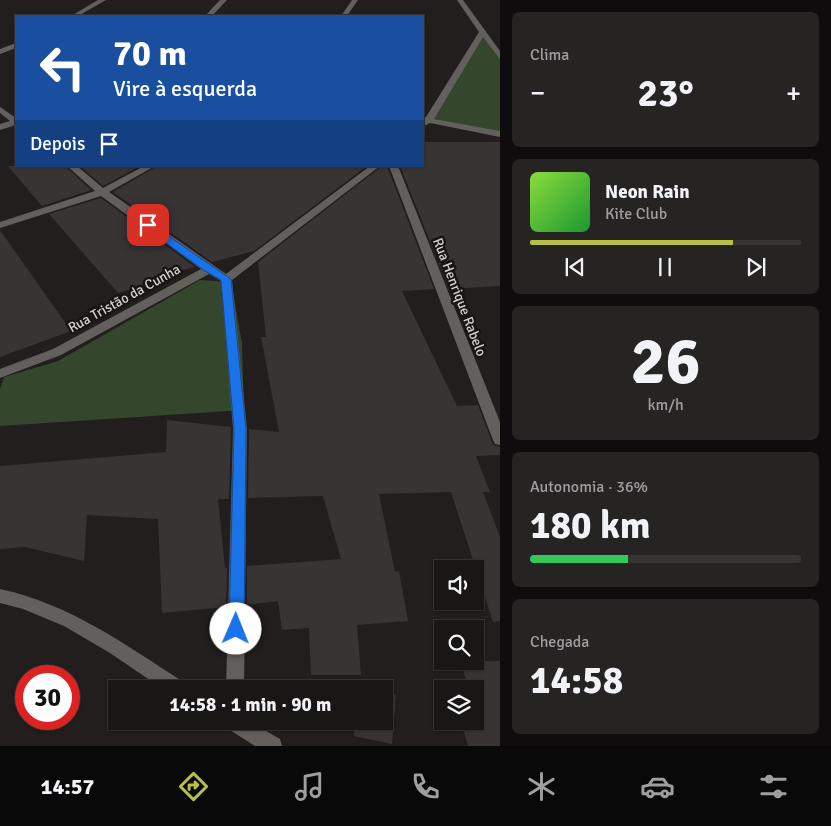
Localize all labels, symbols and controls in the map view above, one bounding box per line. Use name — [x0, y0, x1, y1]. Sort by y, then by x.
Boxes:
text: 70 m — [113, 32, 187, 75]
icon: left — [30, 35, 95, 100]
text: Clima — [530, 45, 569, 65]
text: 23° — [637, 70, 694, 117]
text: Vire à esquerda — [113, 75, 257, 102]
text: − — [530, 76, 545, 110]
text: + — [786, 76, 801, 110]
icon: arrive — [95, 130, 123, 158]
text: Depois — [30, 132, 85, 156]
text: Neon Rain — [605, 180, 690, 204]
pin — [127, 204, 169, 246]
text: Kite Club — [605, 204, 667, 224]
icon: arrive — [134, 211, 162, 239]
street label: Rua Henrique Rabelo — [429, 236, 490, 359]
icon: previous — [561, 253, 589, 281]
icon: pause — [651, 253, 679, 281]
icon: next — [742, 253, 770, 281]
street label: Rua Tristão da Cunha — [65, 261, 183, 336]
text: 26 — [630, 322, 701, 402]
text: km/h — [647, 395, 684, 415]
text: Autonomia · 36% — [530, 477, 648, 497]
text: 180 km — [530, 502, 651, 549]
map controls — [434, 560, 484, 730]
button: sound — [434, 560, 484, 610]
position arrow — [209, 602, 261, 654]
button: search — [434, 620, 484, 670]
text: Chegada — [530, 632, 589, 652]
text: 14:58 — [530, 657, 623, 704]
speed limit sign: 30 — [15, 665, 80, 730]
button: layers — [434, 680, 484, 730]
text: 14:58 · 1 min · 90 m — [170, 693, 331, 717]
icon: directions — [176, 769, 211, 804]
icon: music — [292, 769, 327, 804]
icon: phone — [408, 769, 443, 804]
icon: climate — [524, 769, 559, 804]
icon: car — [640, 769, 675, 804]
icon: filters — [756, 769, 791, 804]
text: 14:57 — [41, 773, 95, 800]

